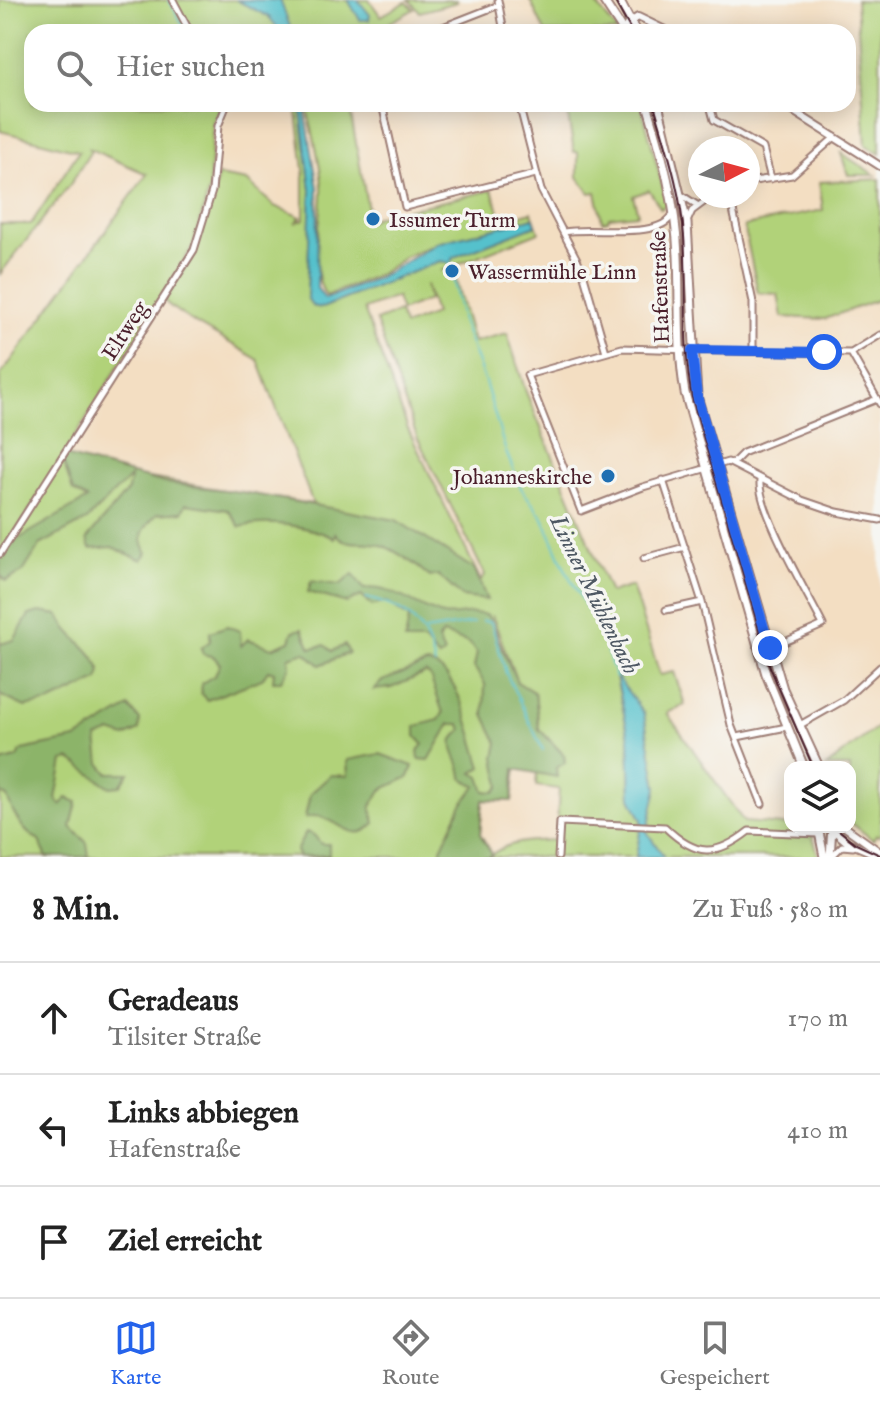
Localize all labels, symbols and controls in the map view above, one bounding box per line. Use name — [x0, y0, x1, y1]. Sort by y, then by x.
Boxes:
search box — [24, 24, 856, 112]
icon: search — [52, 46, 96, 90]
text: Hier suchen — [116, 49, 266, 87]
north arrow — [688, 136, 760, 208]
place label: Issumer Turm — [389, 207, 516, 235]
marker: Issumer Turm — [364, 210, 382, 228]
street label: Hafenstraße — [645, 230, 677, 344]
place label: Wassermühle Linn — [468, 259, 637, 287]
marker: Wassermühle Linn — [443, 262, 461, 280]
street label: Eltweg — [96, 295, 156, 366]
route start — [806, 334, 842, 370]
place label: Johanneskirche — [449, 464, 592, 492]
marker: Johanneskirche — [599, 467, 617, 485]
water label: Linner Mühlenbach — [541, 509, 646, 679]
route end — [752, 630, 788, 666]
map controls — [784, 761, 856, 833]
button: layers — [784, 761, 856, 833]
text: 8 Min. — [32, 888, 119, 931]
text: Zu Fuß · 580 m — [692, 893, 848, 926]
text: Geradeaus — [108, 983, 238, 1021]
icon: ahead — [32, 996, 76, 1040]
text: 170 m — [788, 1002, 848, 1035]
text: Tilsiter Straße — [108, 1021, 262, 1054]
text: Links abbiegen — [108, 1095, 299, 1133]
icon: left — [32, 1108, 76, 1152]
text: 410 m — [787, 1114, 848, 1147]
text: Hafenstraße — [108, 1133, 241, 1166]
icon: arrive — [32, 1220, 76, 1264]
text: Ziel erreicht — [108, 1223, 262, 1261]
tab: Karte — [110, 1316, 161, 1392]
tab: Route — [382, 1316, 439, 1392]
tab: Gespeichert — [660, 1316, 770, 1392]

